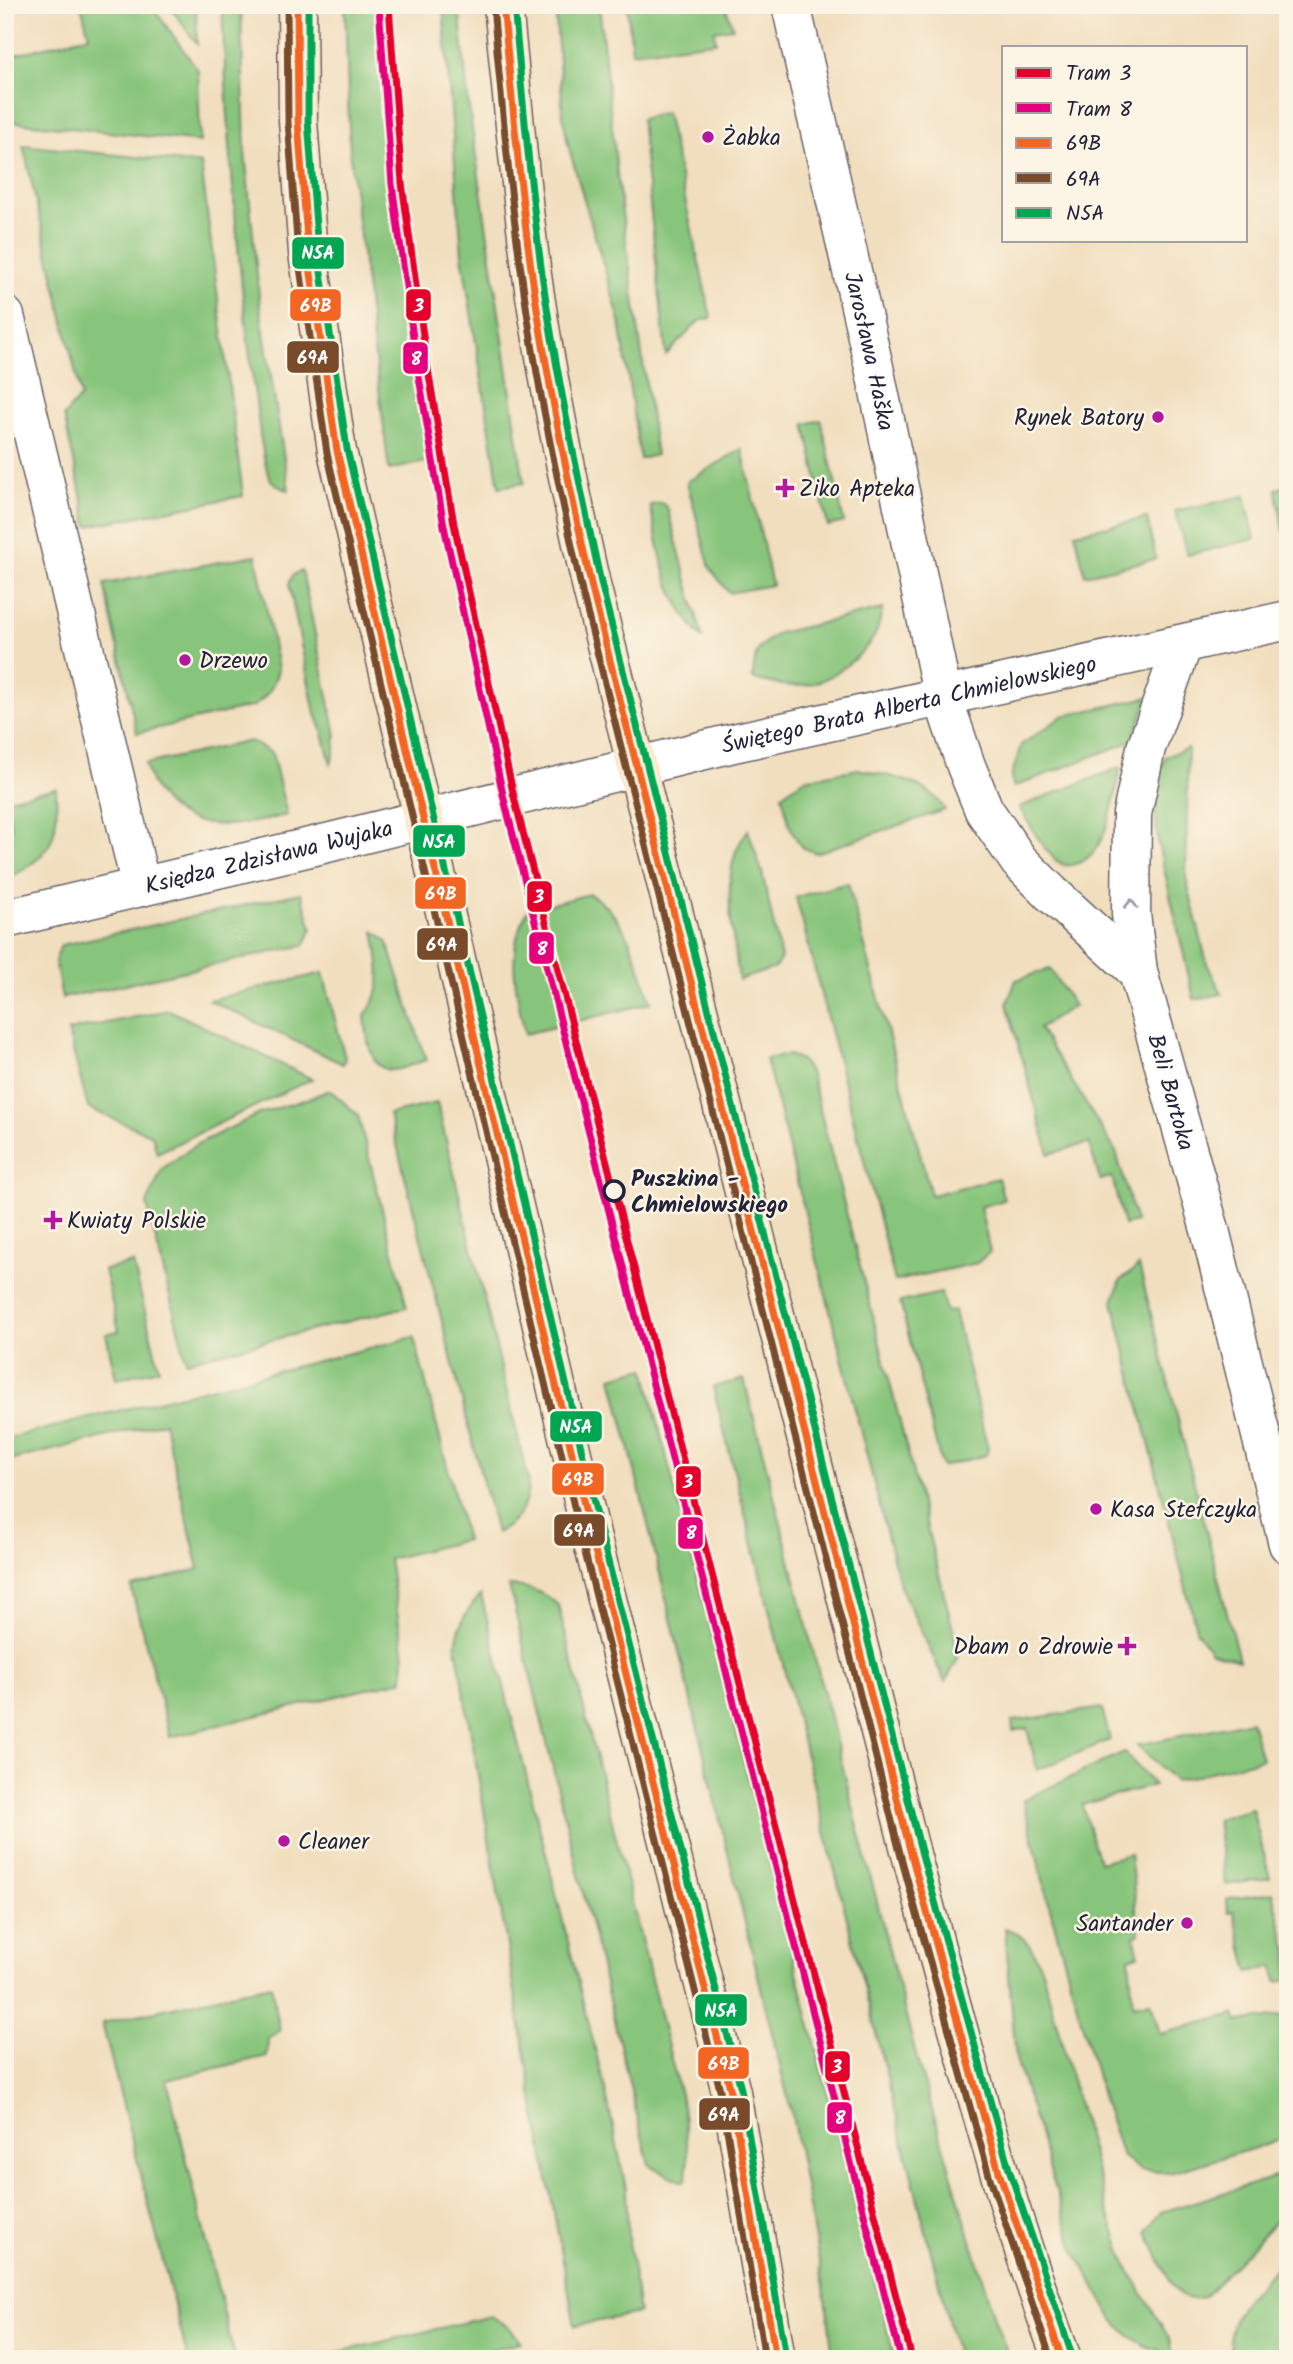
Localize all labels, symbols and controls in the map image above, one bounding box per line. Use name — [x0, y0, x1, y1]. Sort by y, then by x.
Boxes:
legend — [1002, 46, 1248, 242]
text: Tram 3 — [1066, 58, 1131, 91]
text: Tram 8 — [1066, 94, 1132, 127]
place label: Żabka — [722, 121, 781, 157]
text: 69B — [1066, 128, 1101, 161]
marker: Żabka — [700, 129, 716, 145]
text: 69A — [1066, 164, 1101, 197]
text: N5A — [1066, 198, 1104, 231]
line badge: N5A — [291, 236, 345, 270]
text: N5A — [301, 239, 335, 269]
street label: Jarosława Haška — [833, 269, 903, 434]
line badge: 69B — [289, 288, 342, 322]
line badge: 3 — [405, 288, 432, 322]
text: 69B — [300, 292, 332, 322]
text: 3 — [413, 292, 424, 322]
line badge: 69A — [286, 340, 340, 374]
line badge: 8 — [402, 341, 429, 375]
text: 69A — [297, 344, 329, 374]
text: 8 — [410, 345, 422, 375]
place label: Rynek Batory — [1014, 401, 1144, 437]
marker: Rynek Batory — [1150, 409, 1166, 425]
place label: Ziko Apteka — [799, 472, 915, 508]
marker: Ziko Apteka — [777, 480, 793, 496]
place label: Drzewo — [199, 644, 268, 680]
street label: Świętego Brata Alberta Chmielowskiego — [718, 647, 1100, 765]
marker: Drzewo — [177, 652, 193, 668]
street label: Księdza Zdzisława Wujaka — [142, 811, 397, 905]
line badge: N5A — [412, 824, 466, 858]
text: N5A — [422, 828, 456, 858]
line badge: 69B — [414, 876, 467, 910]
text: 69B — [425, 880, 457, 910]
line badge: 3 — [526, 880, 553, 913]
text: 3 — [533, 883, 544, 913]
one-way arrow — [1123, 898, 1139, 909]
line badge: 69A — [416, 927, 469, 961]
text: 69A — [426, 931, 458, 961]
line badge: 8 — [528, 931, 555, 965]
text: 8 — [536, 935, 548, 965]
street label: Beli Bartoka — [1136, 1030, 1203, 1155]
place label: Puszkina - Chmielowskiego — [631, 1162, 788, 1224]
marker: Puszkina - Chmielowskiego — [603, 1180, 625, 1202]
place label: Kwiaty Polskie — [67, 1204, 206, 1240]
marker: Kwiaty Polskie — [45, 1212, 61, 1228]
line badge: N5A — [549, 1410, 603, 1443]
text: N5A — [559, 1413, 593, 1443]
line badge: 69B — [551, 1462, 605, 1496]
line badge: 3 — [675, 1465, 702, 1498]
text: 69B — [562, 1466, 594, 1496]
text: 3 — [682, 1468, 693, 1498]
place label: Kasa Stefczyka — [1110, 1493, 1257, 1529]
marker: Kasa Stefczyka — [1088, 1501, 1104, 1517]
line badge: 69A — [553, 1513, 606, 1547]
line badge: 8 — [677, 1516, 704, 1550]
text: 69A — [563, 1517, 595, 1547]
text: 8 — [685, 1519, 697, 1549]
place label: Dbam o Zdrowie — [953, 1630, 1113, 1666]
marker: Dbam o Zdrowie — [1119, 1638, 1135, 1654]
place label: Cleaner — [298, 1825, 370, 1861]
marker: Cleaner — [276, 1833, 292, 1849]
place label: Santander — [1076, 1907, 1174, 1943]
marker: Santander — [1179, 1915, 1195, 1931]
line badge: N5A — [694, 1993, 748, 2027]
text: N5A — [704, 1997, 738, 2027]
line badge: 69B — [697, 2046, 750, 2080]
text: 69B — [708, 2050, 740, 2080]
line badge: 3 — [824, 2050, 851, 2083]
text: 3 — [831, 2053, 842, 2083]
line badge: 69A — [698, 2097, 751, 2131]
text: 69A — [708, 2101, 740, 2131]
line badge: 8 — [826, 2101, 853, 2134]
text: 8 — [834, 2104, 846, 2134]

